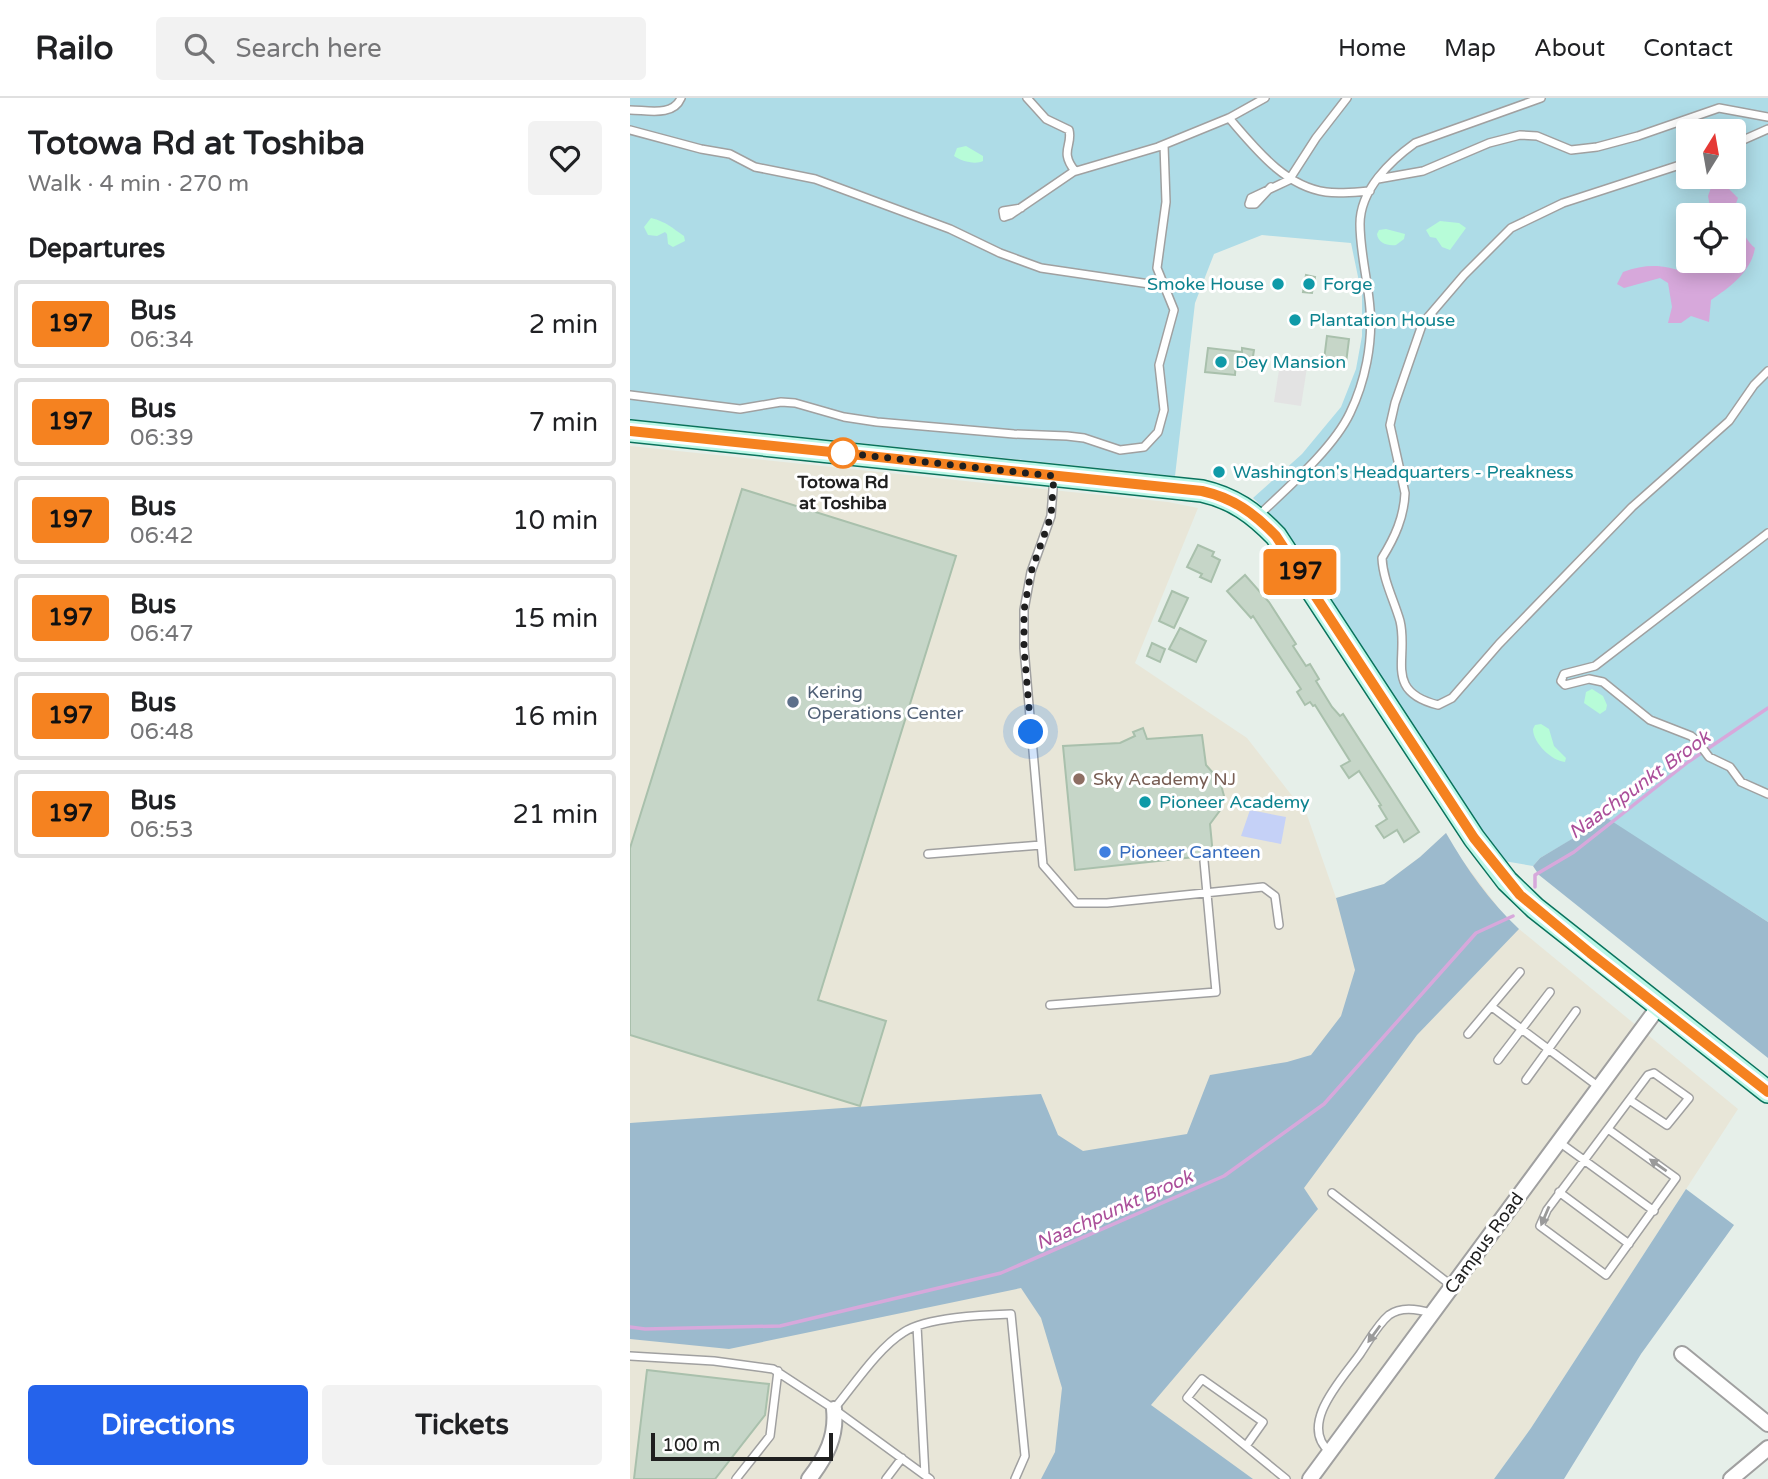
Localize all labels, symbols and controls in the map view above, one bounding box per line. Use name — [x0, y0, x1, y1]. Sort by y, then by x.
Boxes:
search box — [156, 17, 646, 80]
text: Railo — [35, 29, 114, 68]
icon: search — [180, 29, 218, 67]
text: Search here — [236, 33, 382, 64]
text: Home — [1338, 34, 1406, 63]
text: Map — [1444, 34, 1496, 63]
text: About — [1534, 34, 1605, 63]
text: Contact — [1643, 34, 1733, 63]
north arrow — [1676, 119, 1746, 189]
map controls — [1676, 119, 1746, 273]
button: heart — [528, 121, 602, 195]
text: Totowa Rd at Toshiba — [28, 124, 365, 163]
text: Walk · 4 min · 270 m — [28, 170, 249, 198]
button: locate — [1676, 203, 1746, 273]
text: Departures — [28, 233, 165, 264]
place label: Smoke House — [1147, 273, 1264, 295]
place label: Forge — [1323, 273, 1372, 295]
marker: Smoke House — [1270, 276, 1286, 292]
marker: Forge — [1301, 276, 1317, 292]
text: Bus — [130, 295, 176, 326]
text: 197 — [48, 309, 93, 338]
text: 2 min — [529, 309, 598, 340]
place label: Plantation House — [1309, 309, 1455, 331]
marker: Plantation House — [1287, 312, 1303, 328]
text: 06:34 — [130, 326, 194, 354]
place label: Dey Mansion — [1235, 351, 1346, 373]
marker: Dey Mansion — [1213, 354, 1229, 370]
text: Bus — [130, 393, 176, 424]
text: 197 — [48, 407, 93, 436]
text: 7 min — [529, 407, 598, 438]
text: 06:39 — [130, 424, 194, 452]
marker: Totowa Rd at Toshiba — [828, 438, 858, 468]
place label: Washington's Headquarters - Preakness — [1233, 461, 1574, 483]
marker: Washington's Headquarters - Preakness — [1211, 464, 1227, 480]
place label: Totowa Rd at Toshiba — [796, 471, 889, 514]
text: Bus — [130, 491, 176, 522]
text: 197 — [48, 505, 93, 534]
text: 10 min — [512, 505, 598, 536]
text: 06:42 — [130, 522, 194, 550]
line badge: 197 — [1260, 549, 1340, 595]
text: 197 — [1277, 557, 1323, 586]
text: Bus — [130, 589, 176, 620]
text: 197 — [48, 603, 93, 632]
text: 15 min — [512, 603, 598, 634]
text: 06:47 — [130, 620, 194, 648]
place label: Kering Operations Center — [807, 681, 963, 724]
text: Bus — [130, 687, 176, 718]
marker: Kering Operations Center — [785, 694, 801, 710]
text: 197 — [48, 701, 93, 730]
text: 16 min — [512, 701, 598, 732]
your location — [1013, 714, 1048, 749]
text: 06:48 — [130, 718, 194, 746]
water label: Naachpunkt Brook — [1565, 725, 1716, 844]
place label: Sky Academy NJ — [1093, 768, 1236, 790]
marker: Sky Academy NJ — [1071, 771, 1087, 787]
text: Bus — [130, 785, 176, 816]
place label: Pioneer Academy — [1159, 791, 1310, 813]
marker: Pioneer Academy — [1137, 794, 1153, 810]
text: 197 — [48, 799, 93, 828]
text: 21 min — [512, 799, 598, 830]
text: 06:53 — [130, 816, 194, 844]
place label: Pioneer Canteen — [1119, 841, 1261, 863]
marker: Pioneer Canteen — [1097, 844, 1113, 860]
one-way arrow — [1649, 1158, 1668, 1172]
water label: Naachpunkt Brook — [1033, 1165, 1198, 1254]
street label: Campus Road — [1440, 1188, 1528, 1298]
one-way arrow — [1540, 1206, 1551, 1227]
one-way arrow — [1367, 1325, 1381, 1343]
button: Directions — [28, 1385, 308, 1465]
button: Tickets — [322, 1385, 602, 1465]
scale bar — [651, 1430, 833, 1462]
text: 100 m — [662, 1434, 720, 1456]

